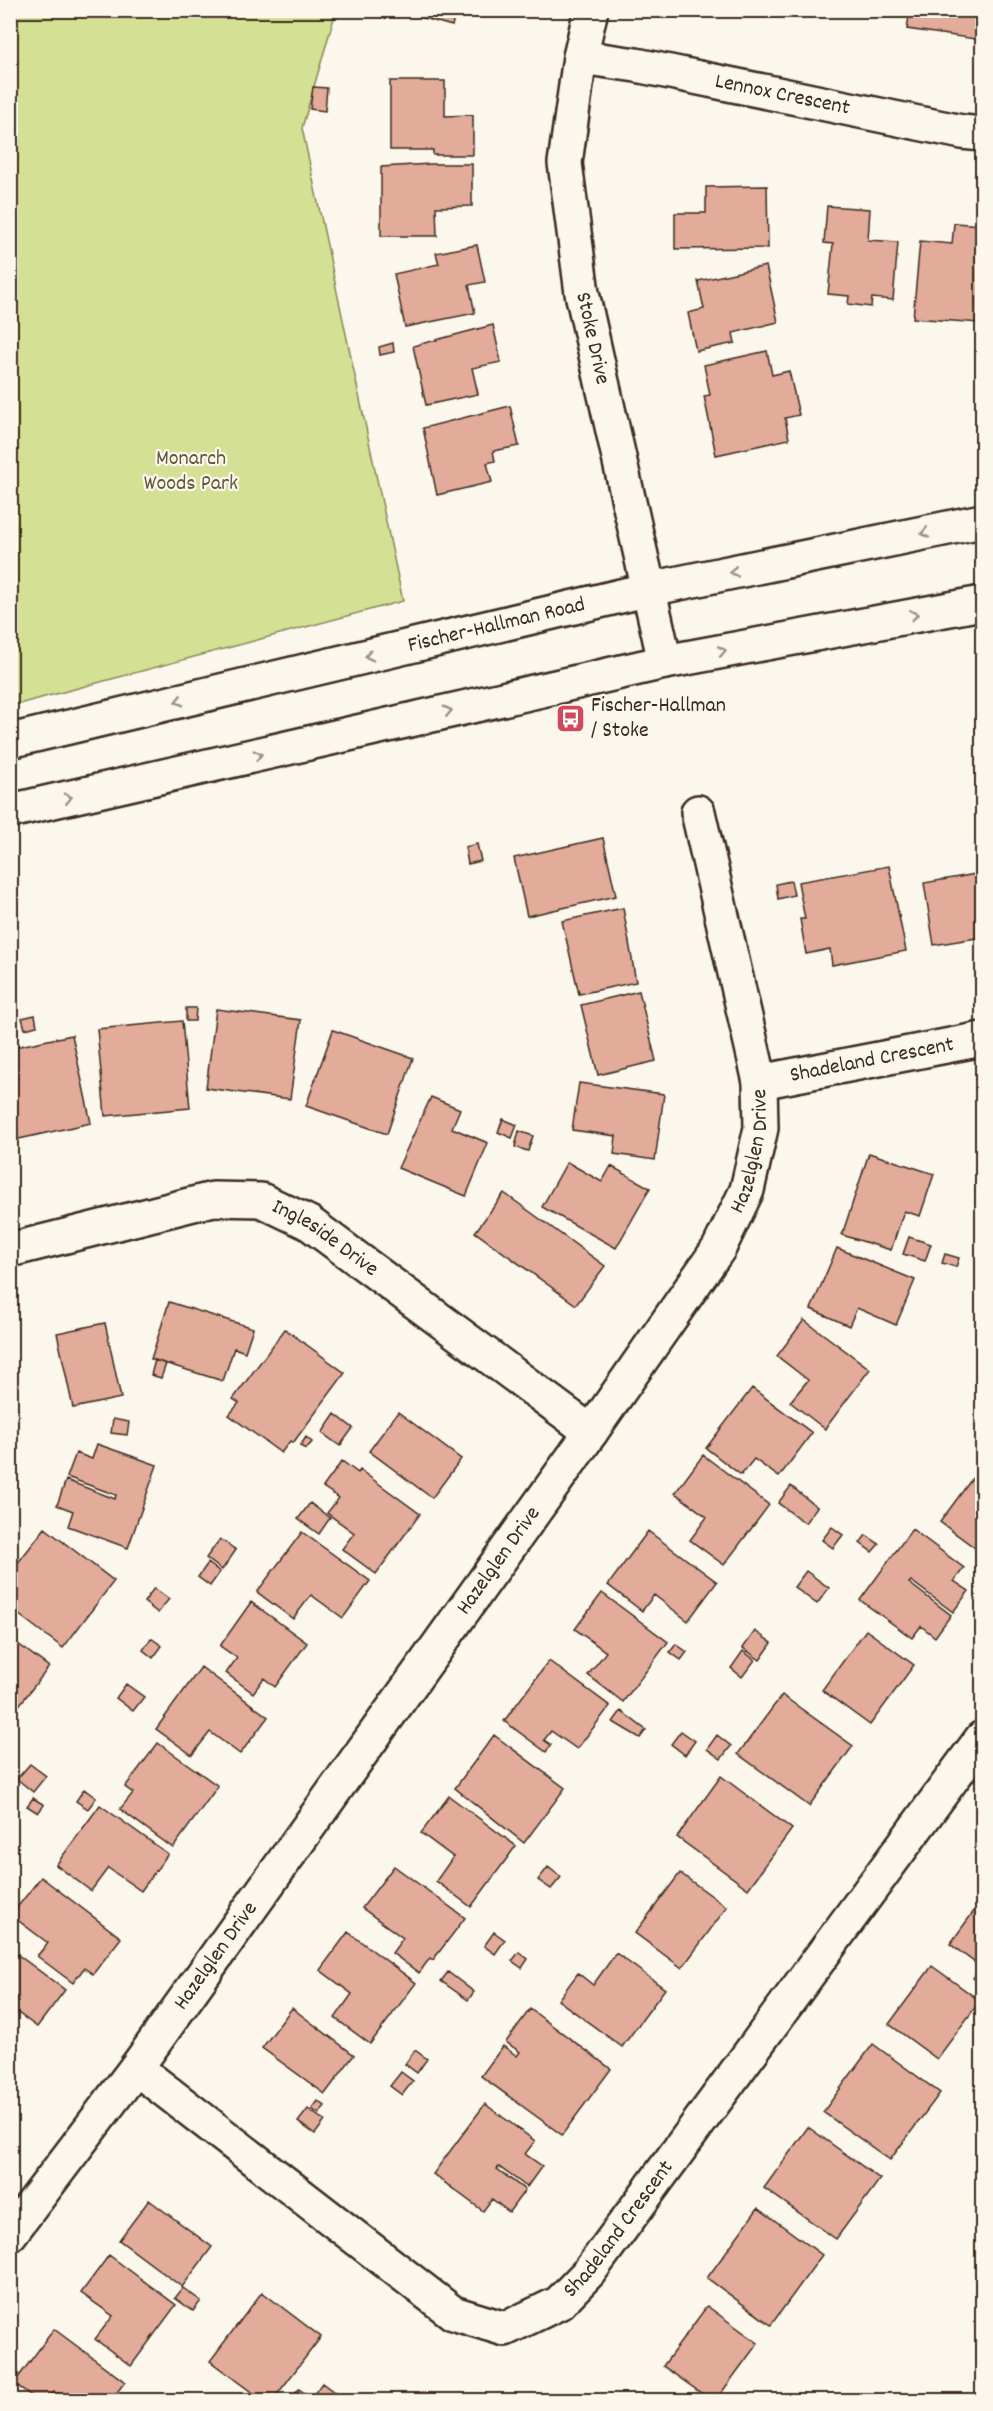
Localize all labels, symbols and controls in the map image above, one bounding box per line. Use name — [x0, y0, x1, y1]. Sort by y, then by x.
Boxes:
street label: Lennox Crescent — [712, 66, 853, 124]
street label: Stoke Drive — [567, 289, 618, 388]
park label: Monarch Woods Park — [144, 444, 238, 500]
one-way arrow — [920, 525, 930, 538]
one-way arrow — [730, 565, 740, 578]
street label: Fischer-Hallman Road — [405, 589, 588, 661]
one-way arrow — [909, 609, 919, 622]
one-way arrow — [717, 645, 727, 658]
one-way arrow — [364, 648, 374, 661]
place label: Fischer-Hallman / Stoke — [591, 691, 726, 747]
one-way arrow — [174, 694, 184, 707]
bus stop icon: Fischer-Hallman / Stoke — [554, 703, 586, 735]
one-way arrow — [442, 706, 452, 719]
one-way arrow — [252, 749, 262, 762]
one-way arrow — [62, 793, 72, 806]
street label: Shadeland Crescent — [787, 1029, 956, 1091]
street label: Hazelglen Drive — [722, 1089, 777, 1219]
street label: Ingleside Drive — [266, 1192, 385, 1285]
street label: Hazelglen Drive — [449, 1500, 548, 1622]
street label: Hazelglen Drive — [166, 1895, 266, 2017]
street label: Shadeland Crescent — [556, 2154, 681, 2305]

